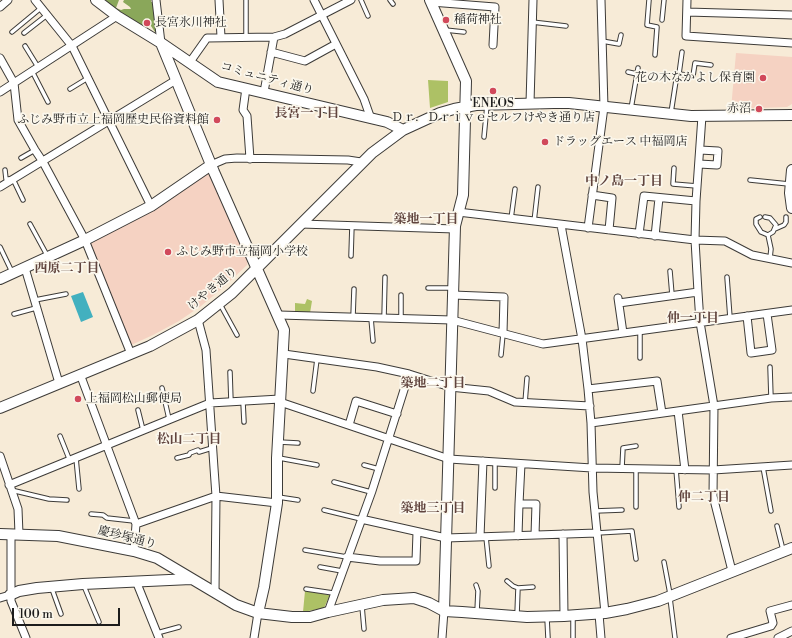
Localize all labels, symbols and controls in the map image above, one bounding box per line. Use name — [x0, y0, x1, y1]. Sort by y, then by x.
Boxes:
place label: 稲荷神社 — [454, 13, 502, 27]
marker: 稲荷神社 — [441, 15, 451, 25]
place label: 長宮氷川神社 — [155, 16, 227, 30]
marker: 長宮氷川神社 — [142, 18, 152, 28]
street label: コミュニティ通り — [219, 60, 315, 98]
place label: 花の木なかよし保育園 — [635, 71, 755, 85]
marker: 花の木なかよし保育園 — [758, 73, 768, 83]
marker: ENEOS Ｄｒ．Ｄｒｉｖｅセルフけやき通り店 — [488, 86, 498, 96]
place label: ENEOS Ｄｒ．Ｄｒｉｖｅセルフけやき通り店 — [391, 97, 595, 125]
place label: 赤沼 — [727, 102, 751, 116]
marker: 赤沼 — [754, 104, 764, 114]
district label: 長宮一丁目 — [275, 106, 339, 122]
place label: ふじみ野市立上福岡歴史民俗資料館 — [17, 113, 209, 127]
marker: ふじみ野市立上福岡歴史民俗資料館 — [212, 115, 222, 125]
place label: ドラッグエース 中福岡店 — [553, 135, 687, 149]
marker: ドラッグエース 中福岡店 — [540, 137, 550, 147]
district label: 中ノ島一丁目 — [585, 174, 663, 190]
district label: 築地一丁目 — [394, 212, 458, 228]
place label: ふじみ野市立福岡小学校 — [176, 245, 308, 259]
marker: ふじみ野市立福岡小学校 — [163, 247, 173, 257]
district label: 西原二丁目 — [35, 261, 99, 277]
street label: けやき通り — [185, 264, 241, 314]
district label: 仲一丁目 — [667, 311, 719, 327]
district label: 築地二丁目 — [401, 376, 465, 392]
place label: 上福岡松山郵便局 — [86, 392, 182, 406]
marker: 上福岡松山郵便局 — [73, 394, 83, 404]
district label: 松山二丁目 — [157, 432, 221, 448]
district label: 仲二丁目 — [678, 490, 730, 506]
district label: 築地三丁目 — [401, 501, 465, 517]
street label: 慶珍塚通り — [96, 524, 158, 552]
scale bar — [14, 600, 122, 626]
text: 100 m — [19, 607, 53, 622]

